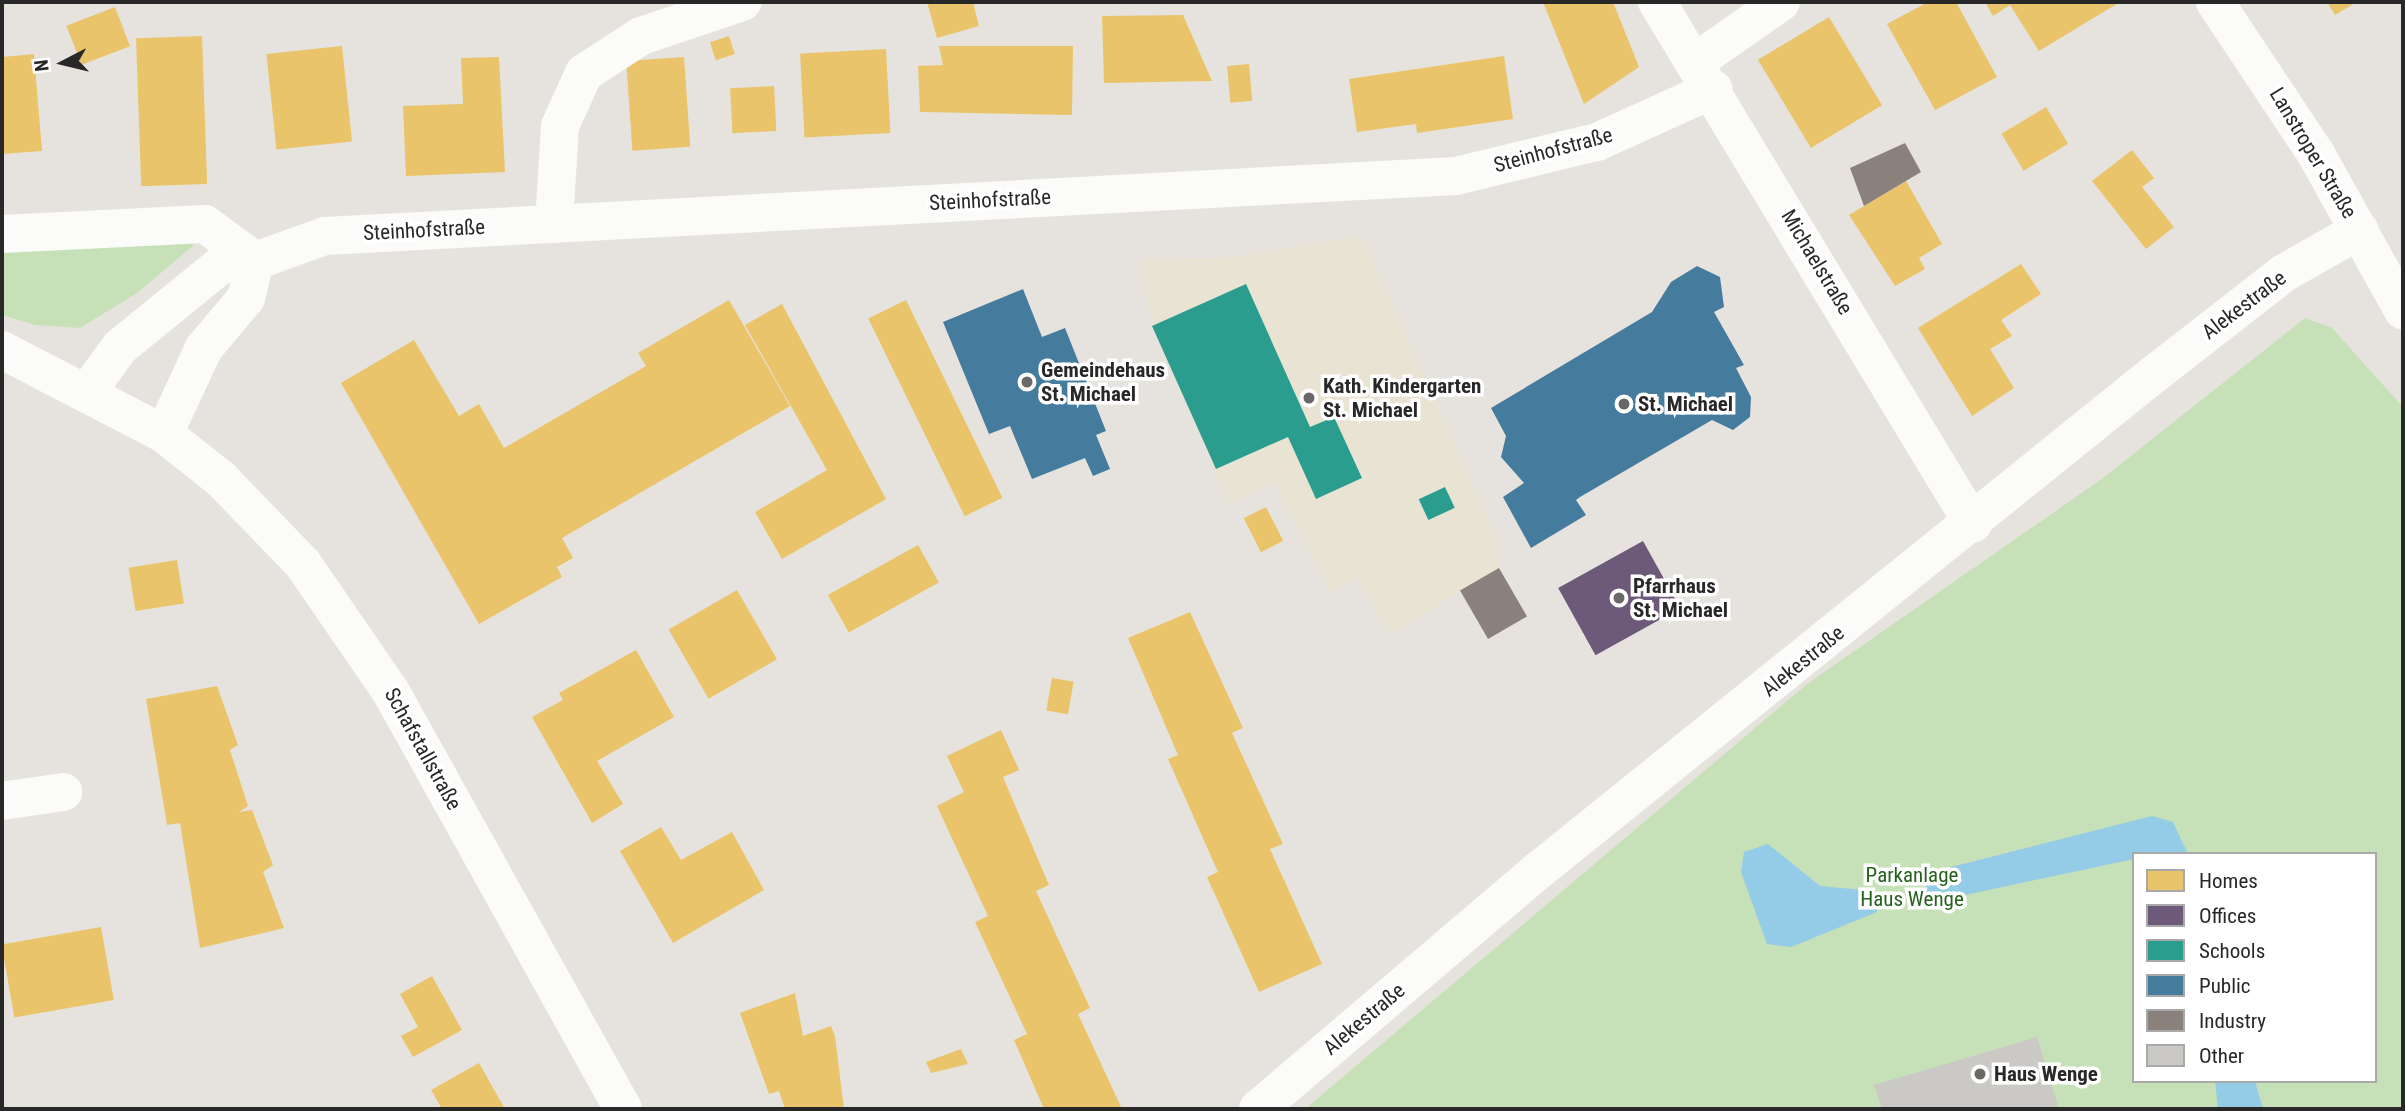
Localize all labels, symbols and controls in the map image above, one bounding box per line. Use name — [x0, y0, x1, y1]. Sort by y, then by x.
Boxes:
north arrow — [28, 28, 98, 98]
text: N — [30, 58, 54, 73]
street label: Lanstroper Straße — [2264, 83, 2362, 223]
street label: Steinhofstraße — [1491, 122, 1615, 178]
street label: Steinhofstraße — [928, 184, 1052, 216]
street label: Michaelstraße — [1776, 205, 1858, 319]
street label: Steinhofstraße — [362, 214, 486, 246]
street label: Alekestraße — [2197, 265, 2291, 345]
place label: Gemeindehaus St. Michael — [1041, 357, 1165, 407]
place label: Kath. Kindergarten St. Michael — [1323, 373, 1481, 423]
marker: Gemeindehaus St. Michael — [1019, 374, 1035, 390]
marker: Kath. Kindergarten St. Michael — [1301, 390, 1317, 406]
place label: St. Michael — [1638, 391, 1733, 417]
marker: St. Michael — [1616, 396, 1632, 412]
place label: Pfarrhaus St. Michael — [1633, 573, 1728, 623]
marker: Pfarrhaus St. Michael — [1611, 590, 1627, 606]
street label: Alekestraße — [1757, 620, 1849, 702]
street label: Schafstallstraße — [379, 684, 467, 814]
legend — [2132, 852, 2377, 1083]
park label: Parkanlage Haus Wenge — [1860, 862, 1964, 912]
text: Homes — [2199, 869, 2258, 893]
text: Offices — [2199, 904, 2256, 928]
text: Schools — [2199, 939, 2265, 963]
text: Public — [2199, 974, 2251, 998]
street label: Alekestraße — [1318, 978, 1410, 1060]
text: Industry — [2199, 1009, 2266, 1033]
text: Other — [2199, 1044, 2244, 1068]
place label: Haus Wenge — [1994, 1061, 2098, 1087]
marker: Haus Wenge — [1972, 1066, 1988, 1082]

